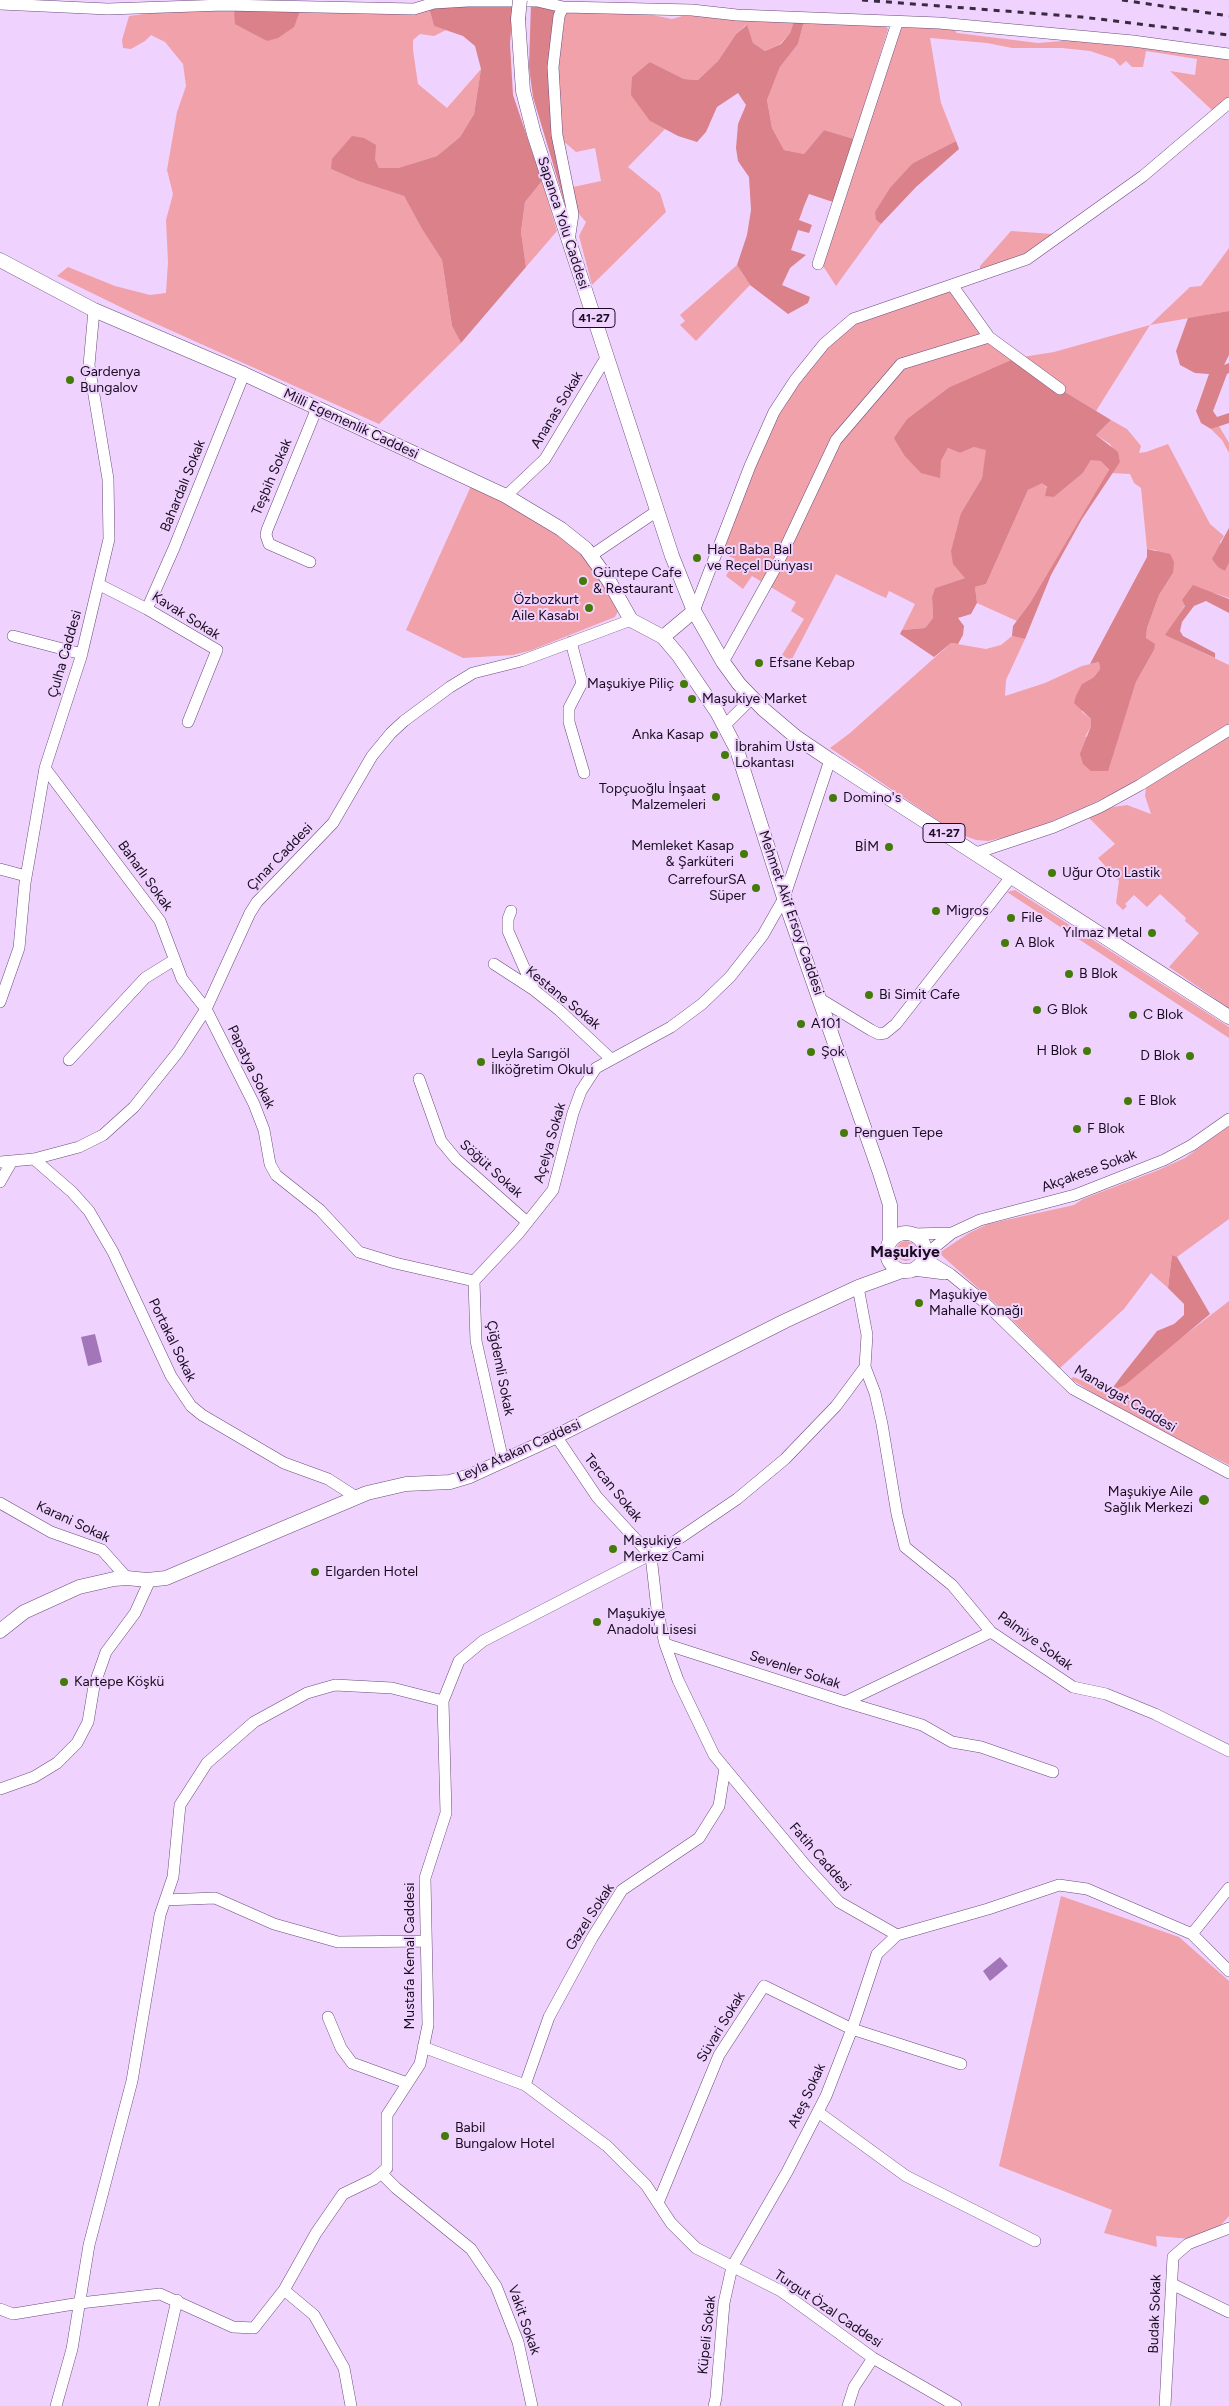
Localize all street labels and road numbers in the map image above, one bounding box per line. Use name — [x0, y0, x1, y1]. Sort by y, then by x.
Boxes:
street label: Sapanca Yolu Caddesi — [534, 155, 592, 291]
road number: 41-27 — [573, 308, 615, 328]
street label: Ananas Sokak — [527, 369, 587, 451]
street label: Milli Egemenlik Caddesi — [281, 385, 421, 463]
street label: Teşbih Sokak — [248, 436, 296, 518]
street label: Bahardalı Sokak — [157, 438, 209, 534]
street label: Kavak Sokak — [149, 588, 223, 644]
street label: Çulha Caddesi — [44, 608, 86, 700]
street label: Çınar Caddesi — [244, 820, 316, 894]
road number: 41-27 — [923, 824, 965, 842]
street label: Mehmet Akif Ersoy Caddesi — [755, 828, 827, 998]
street label: Baharlı Sokak — [114, 838, 176, 914]
street label: Kestane Sokak — [522, 963, 604, 1033]
street label: Papatya Sokak — [224, 1022, 278, 1112]
street label: Açelya Sokak — [531, 1101, 569, 1185]
street label: Söğüt Sokak — [456, 1136, 526, 1202]
street label: Akçakese Sokak — [1039, 1146, 1139, 1196]
street label: Portakal Sokak — [145, 1296, 199, 1384]
street label: Çiğdemli Sokak — [483, 1319, 517, 1417]
street label: Manavgat Caddesi — [1071, 1362, 1179, 1436]
street label: Leyla Atakan Caddesi — [454, 1416, 584, 1486]
street label: Tercan Sokak — [581, 1451, 645, 1525]
street label: Karani Sokak — [34, 1498, 112, 1546]
street label: Palmiye Sokak — [994, 1608, 1076, 1674]
street label: Sevenler Sokak — [747, 1647, 843, 1693]
street label: Fatih Caddesi — [786, 1819, 854, 1895]
street label: Gazel Sokak — [562, 1881, 618, 1953]
street label: Mustafa Kemal Caddesi — [402, 1882, 418, 2030]
street label: Süvari Sokak — [693, 1989, 749, 2065]
street label: Ateş Sokak — [785, 2061, 829, 2131]
street label: Turgut Özal Caddesi — [771, 2267, 885, 2351]
street label: Budak Sokak — [1145, 2274, 1165, 2354]
street label: Vakit Sokak — [504, 2283, 544, 2357]
street label: Küpeli Sokak — [695, 2295, 719, 2375]

